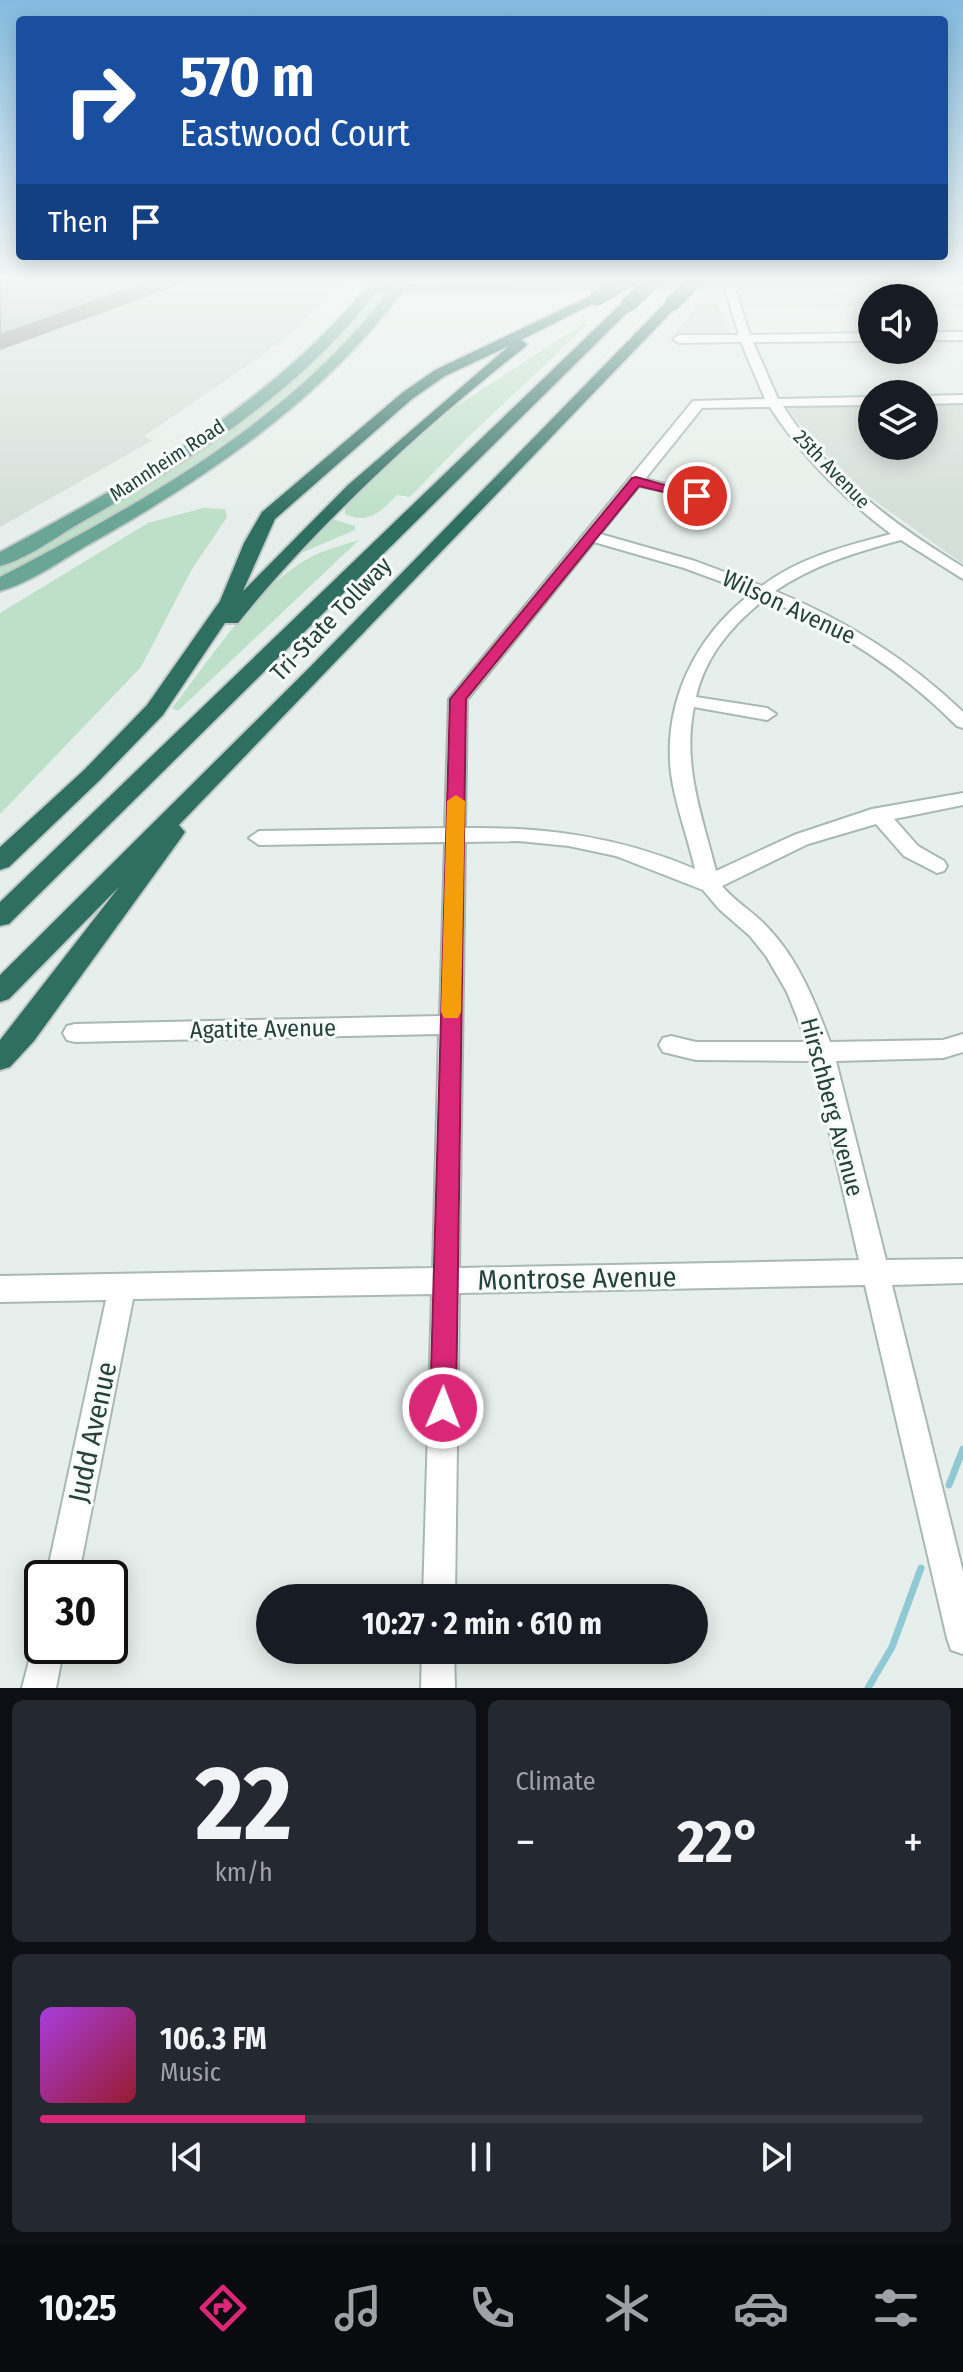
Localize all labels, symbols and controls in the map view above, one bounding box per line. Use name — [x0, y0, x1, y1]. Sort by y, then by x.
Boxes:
text: 570 m — [180, 44, 315, 111]
icon: right — [48, 48, 152, 152]
text: Eastwood Court — [180, 112, 410, 156]
icon: arrive — [124, 200, 168, 244]
text: Then — [48, 204, 108, 240]
map controls — [858, 284, 938, 460]
button: sound — [858, 284, 938, 364]
button: layers — [858, 380, 938, 460]
street label: Mannheim Road — [105, 414, 229, 506]
street label: 25th Avenue — [789, 425, 875, 513]
pin — [663, 462, 731, 530]
icon: arrive — [675, 474, 719, 518]
street label: Tri-State Tollway — [265, 551, 397, 687]
street label: Wilson Avenue — [718, 564, 860, 650]
street label: Agatite Avenue — [190, 1014, 336, 1044]
street label: Hirschberg Avenue — [795, 1015, 869, 1199]
street label: Montrose Avenue — [477, 1260, 677, 1297]
street label: Judd Avenue — [61, 1359, 123, 1505]
position arrow — [401, 1366, 485, 1450]
speed limit sign: 30 — [24, 1560, 128, 1664]
text: 10:27 · 2 min · 610 m — [362, 1606, 602, 1642]
text: 22 — [196, 1742, 292, 1867]
text: Climate — [516, 1766, 596, 1797]
text: 22° — [677, 1806, 761, 1878]
text: − — [516, 1816, 535, 1869]
text: + — [903, 1816, 923, 1869]
text: km/h — [215, 1857, 273, 1888]
text: 106.3 FM — [160, 2021, 267, 2057]
text: Music — [160, 2057, 221, 2088]
icon: previous — [165, 2135, 209, 2179]
icon: pause — [459, 2135, 503, 2179]
icon: next — [754, 2135, 798, 2179]
icon: directions — [195, 2280, 251, 2336]
icon: music — [330, 2280, 386, 2336]
icon: phone — [464, 2280, 520, 2336]
icon: climate — [599, 2280, 655, 2336]
icon: car — [733, 2280, 789, 2336]
icon: filters — [868, 2280, 924, 2336]
text: 10:25 — [39, 2286, 117, 2330]

